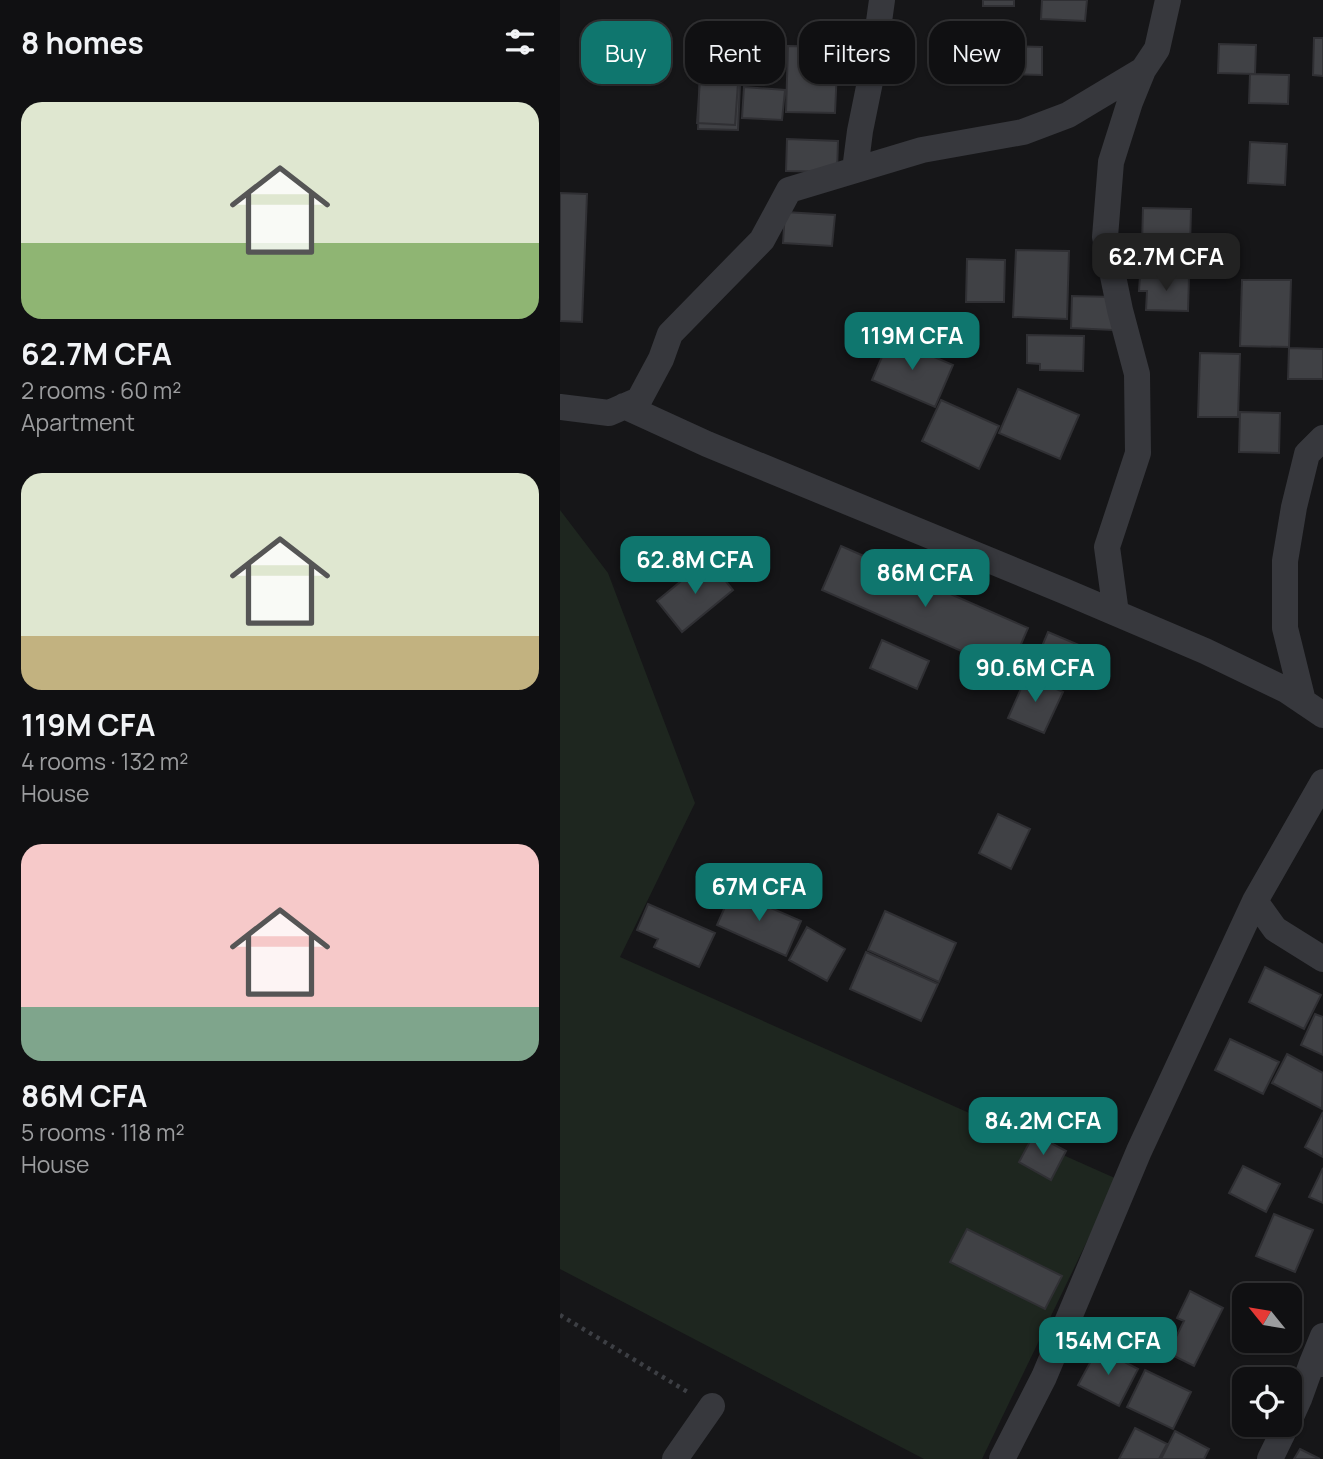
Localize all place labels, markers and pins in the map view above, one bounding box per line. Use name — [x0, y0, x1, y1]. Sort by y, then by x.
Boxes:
pin: 62.7M CFA — [1086, 233, 1246, 293]
pin: 119M CFA — [840, 312, 984, 372]
pin: 62.8M CFA — [615, 536, 775, 596]
pin: 86M CFA — [860, 550, 990, 609]
pin: 90.6M CFA — [955, 644, 1115, 704]
pin: 67M CFA — [694, 864, 824, 923]
pin: 84.2M CFA — [963, 1098, 1123, 1157]
pin: 154M CFA — [1036, 1318, 1180, 1377]

